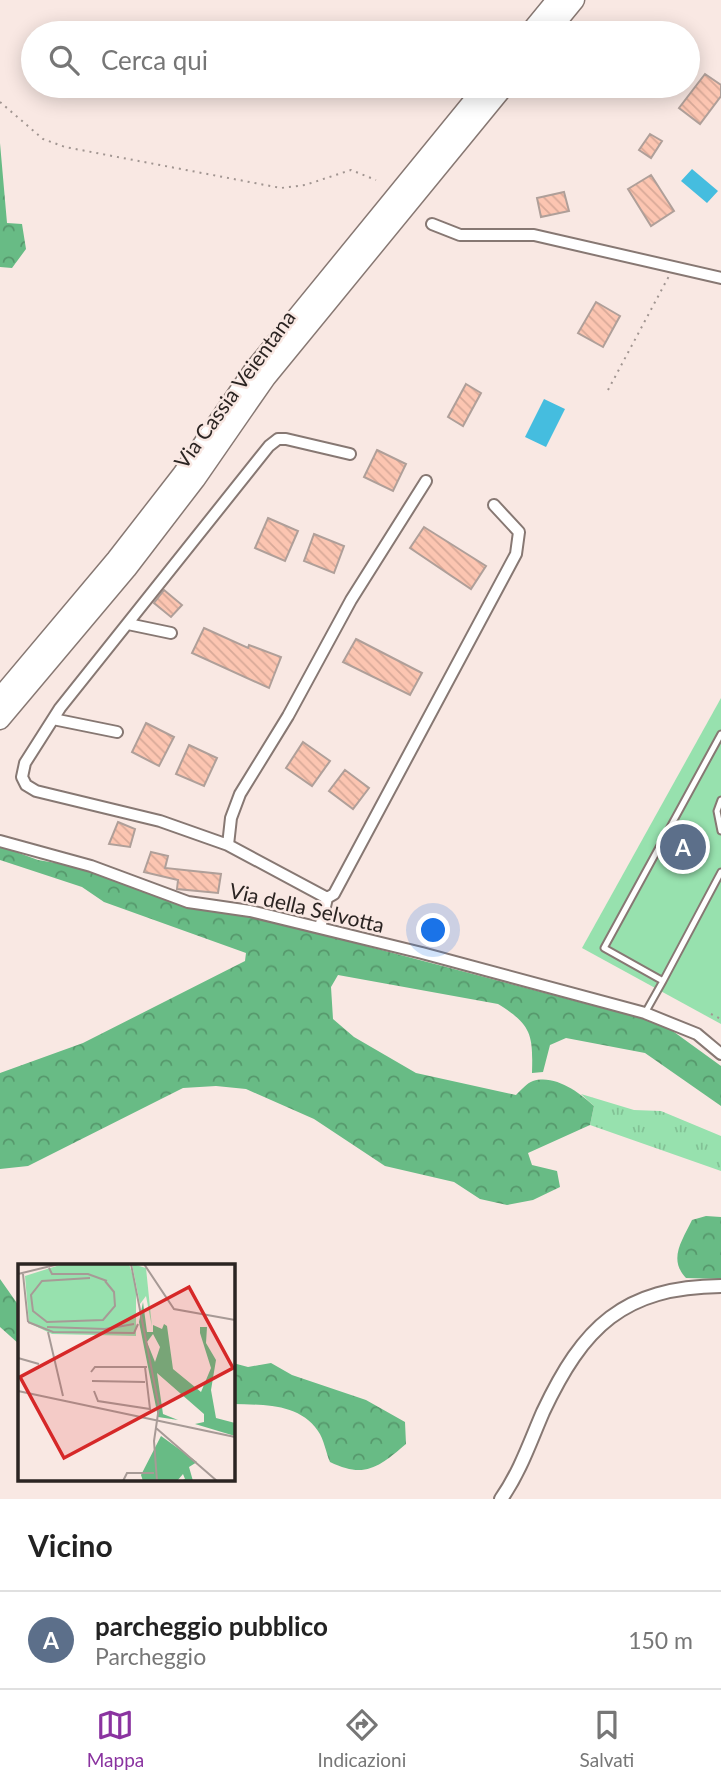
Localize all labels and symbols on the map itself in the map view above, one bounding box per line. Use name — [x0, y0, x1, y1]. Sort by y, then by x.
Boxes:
street label: Via Cassia Veientana — [168, 305, 300, 473]
pin: A — [660, 821, 706, 873]
street label: Via della Selvotta — [227, 877, 387, 937]
your location — [416, 913, 450, 947]
inset map — [18, 1264, 234, 1482]

